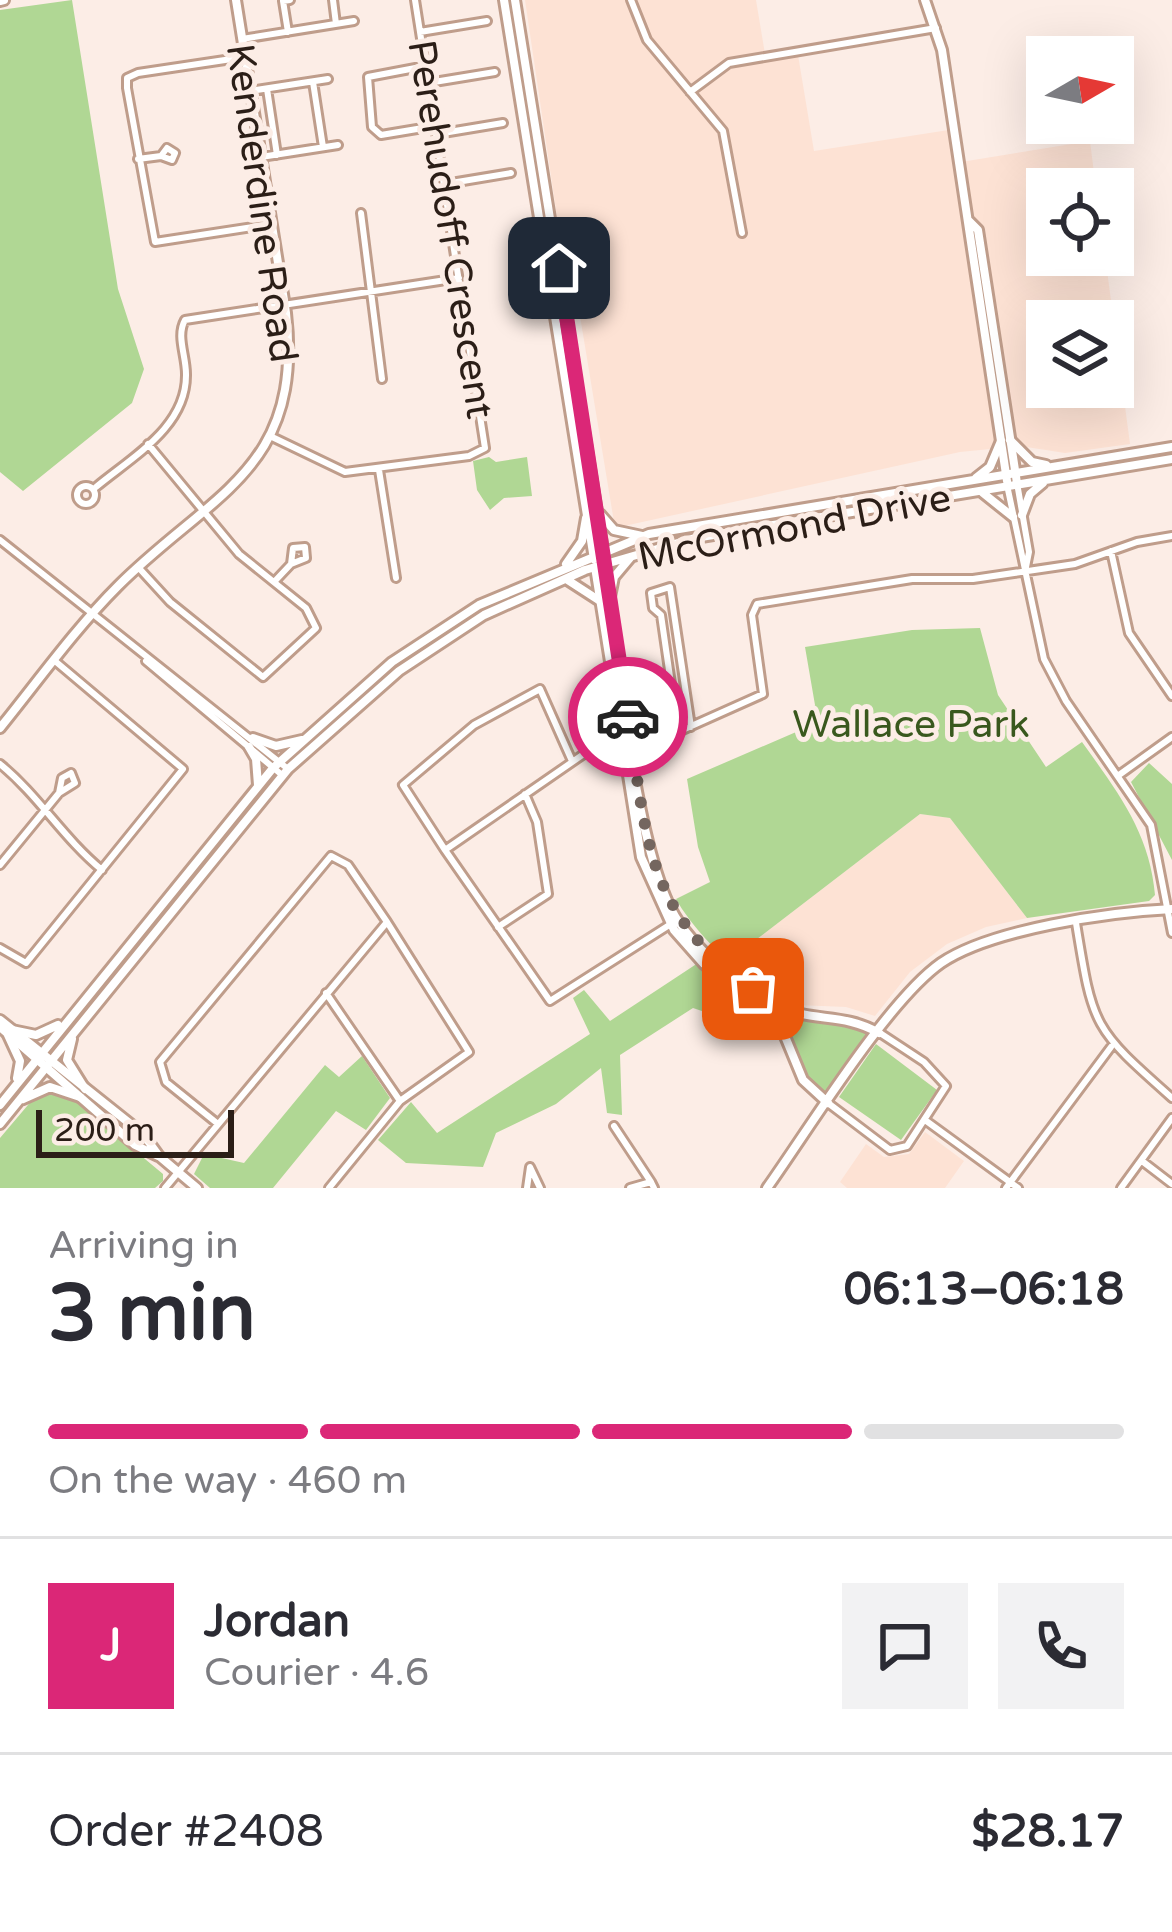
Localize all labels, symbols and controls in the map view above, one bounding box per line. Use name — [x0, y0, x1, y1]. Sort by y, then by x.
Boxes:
north arrow — [1026, 36, 1134, 144]
map controls — [1026, 36, 1134, 408]
street label: Perehudoff Crescent — [397, 37, 504, 422]
street label: Kenderdine Road — [216, 41, 307, 366]
button: locate — [1026, 168, 1134, 276]
pin — [508, 217, 610, 319]
icon: home — [526, 235, 592, 301]
button: layers — [1026, 300, 1134, 408]
street label: McOrmond Drive — [634, 474, 955, 581]
courier — [568, 657, 688, 777]
icon: car — [595, 684, 661, 750]
park label: Wallace Park — [792, 701, 1030, 748]
pin — [702, 938, 804, 1040]
icon: bag — [720, 956, 786, 1022]
scale bar — [36, 1104, 234, 1157]
text: 200 m — [54, 1111, 155, 1150]
text: Arriving in — [48, 1222, 239, 1269]
text: 06:13–06:18 — [844, 1263, 1124, 1317]
text: 3 min — [48, 1267, 256, 1361]
text: On the way · 460 m — [48, 1457, 407, 1504]
button: chat — [842, 1583, 968, 1709]
button: phone — [998, 1583, 1124, 1709]
text: Jordan — [204, 1595, 350, 1649]
text: J — [101, 1619, 121, 1673]
text: Courier · 4.6 — [204, 1649, 429, 1696]
text: Order #2408 — [48, 1805, 324, 1859]
text: $28.17 — [972, 1805, 1124, 1859]

